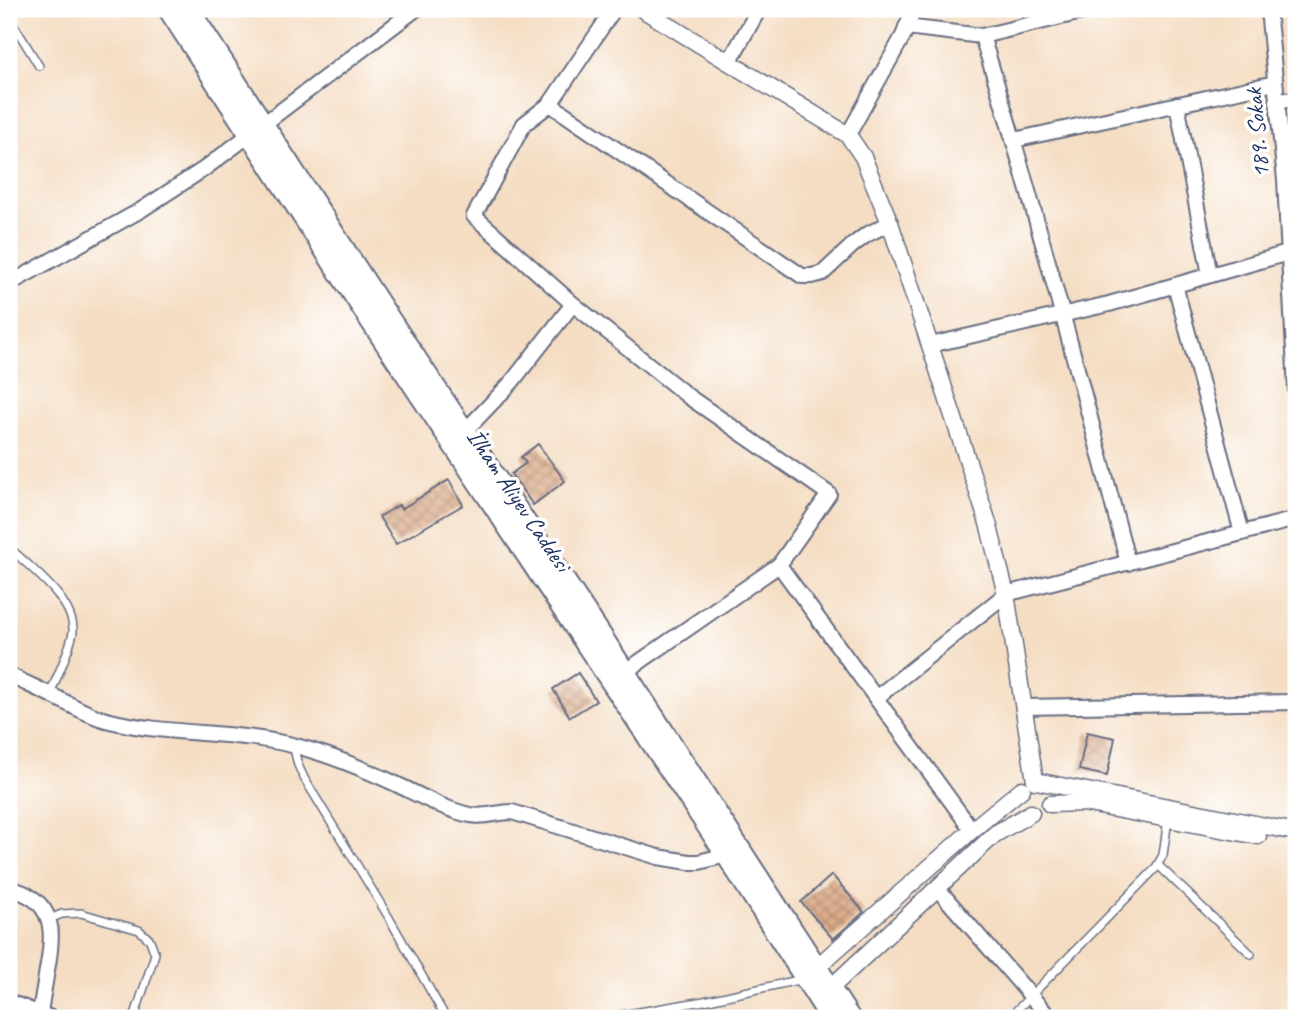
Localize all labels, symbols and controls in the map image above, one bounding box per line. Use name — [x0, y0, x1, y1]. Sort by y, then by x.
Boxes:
street label: 189. Sokak — [1238, 85, 1276, 179]
street label: İlham Aliyev Caddesi — [460, 423, 580, 580]

